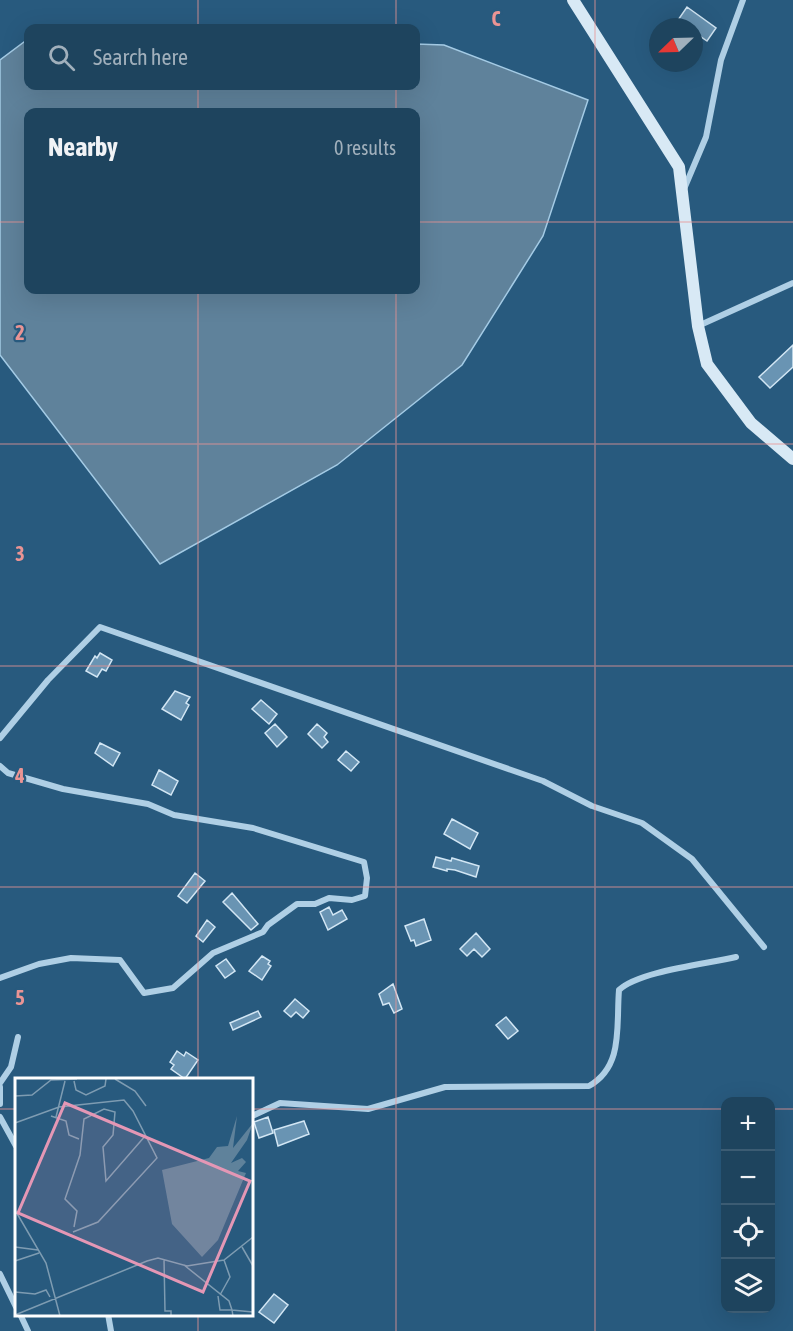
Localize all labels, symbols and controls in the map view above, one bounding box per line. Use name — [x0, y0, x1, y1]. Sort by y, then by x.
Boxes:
text: C — [492, 7, 501, 30]
north arrow — [649, 18, 703, 72]
search box — [24, 24, 420, 90]
icon: search — [45, 41, 78, 74]
text: Search here — [93, 44, 188, 70]
text: Nearby — [48, 132, 118, 162]
text: 0 results — [334, 136, 396, 159]
text: 2 — [15, 321, 25, 344]
text: 3 — [15, 542, 25, 565]
text: 4 — [14, 764, 25, 787]
text: 5 — [15, 986, 25, 1009]
inset map — [15, 1078, 254, 1316]
map controls — [721, 1097, 775, 1313]
button: + — [721, 1097, 775, 1151]
button: − — [721, 1151, 775, 1205]
button: locate — [721, 1205, 775, 1259]
button: layers — [721, 1259, 775, 1313]

